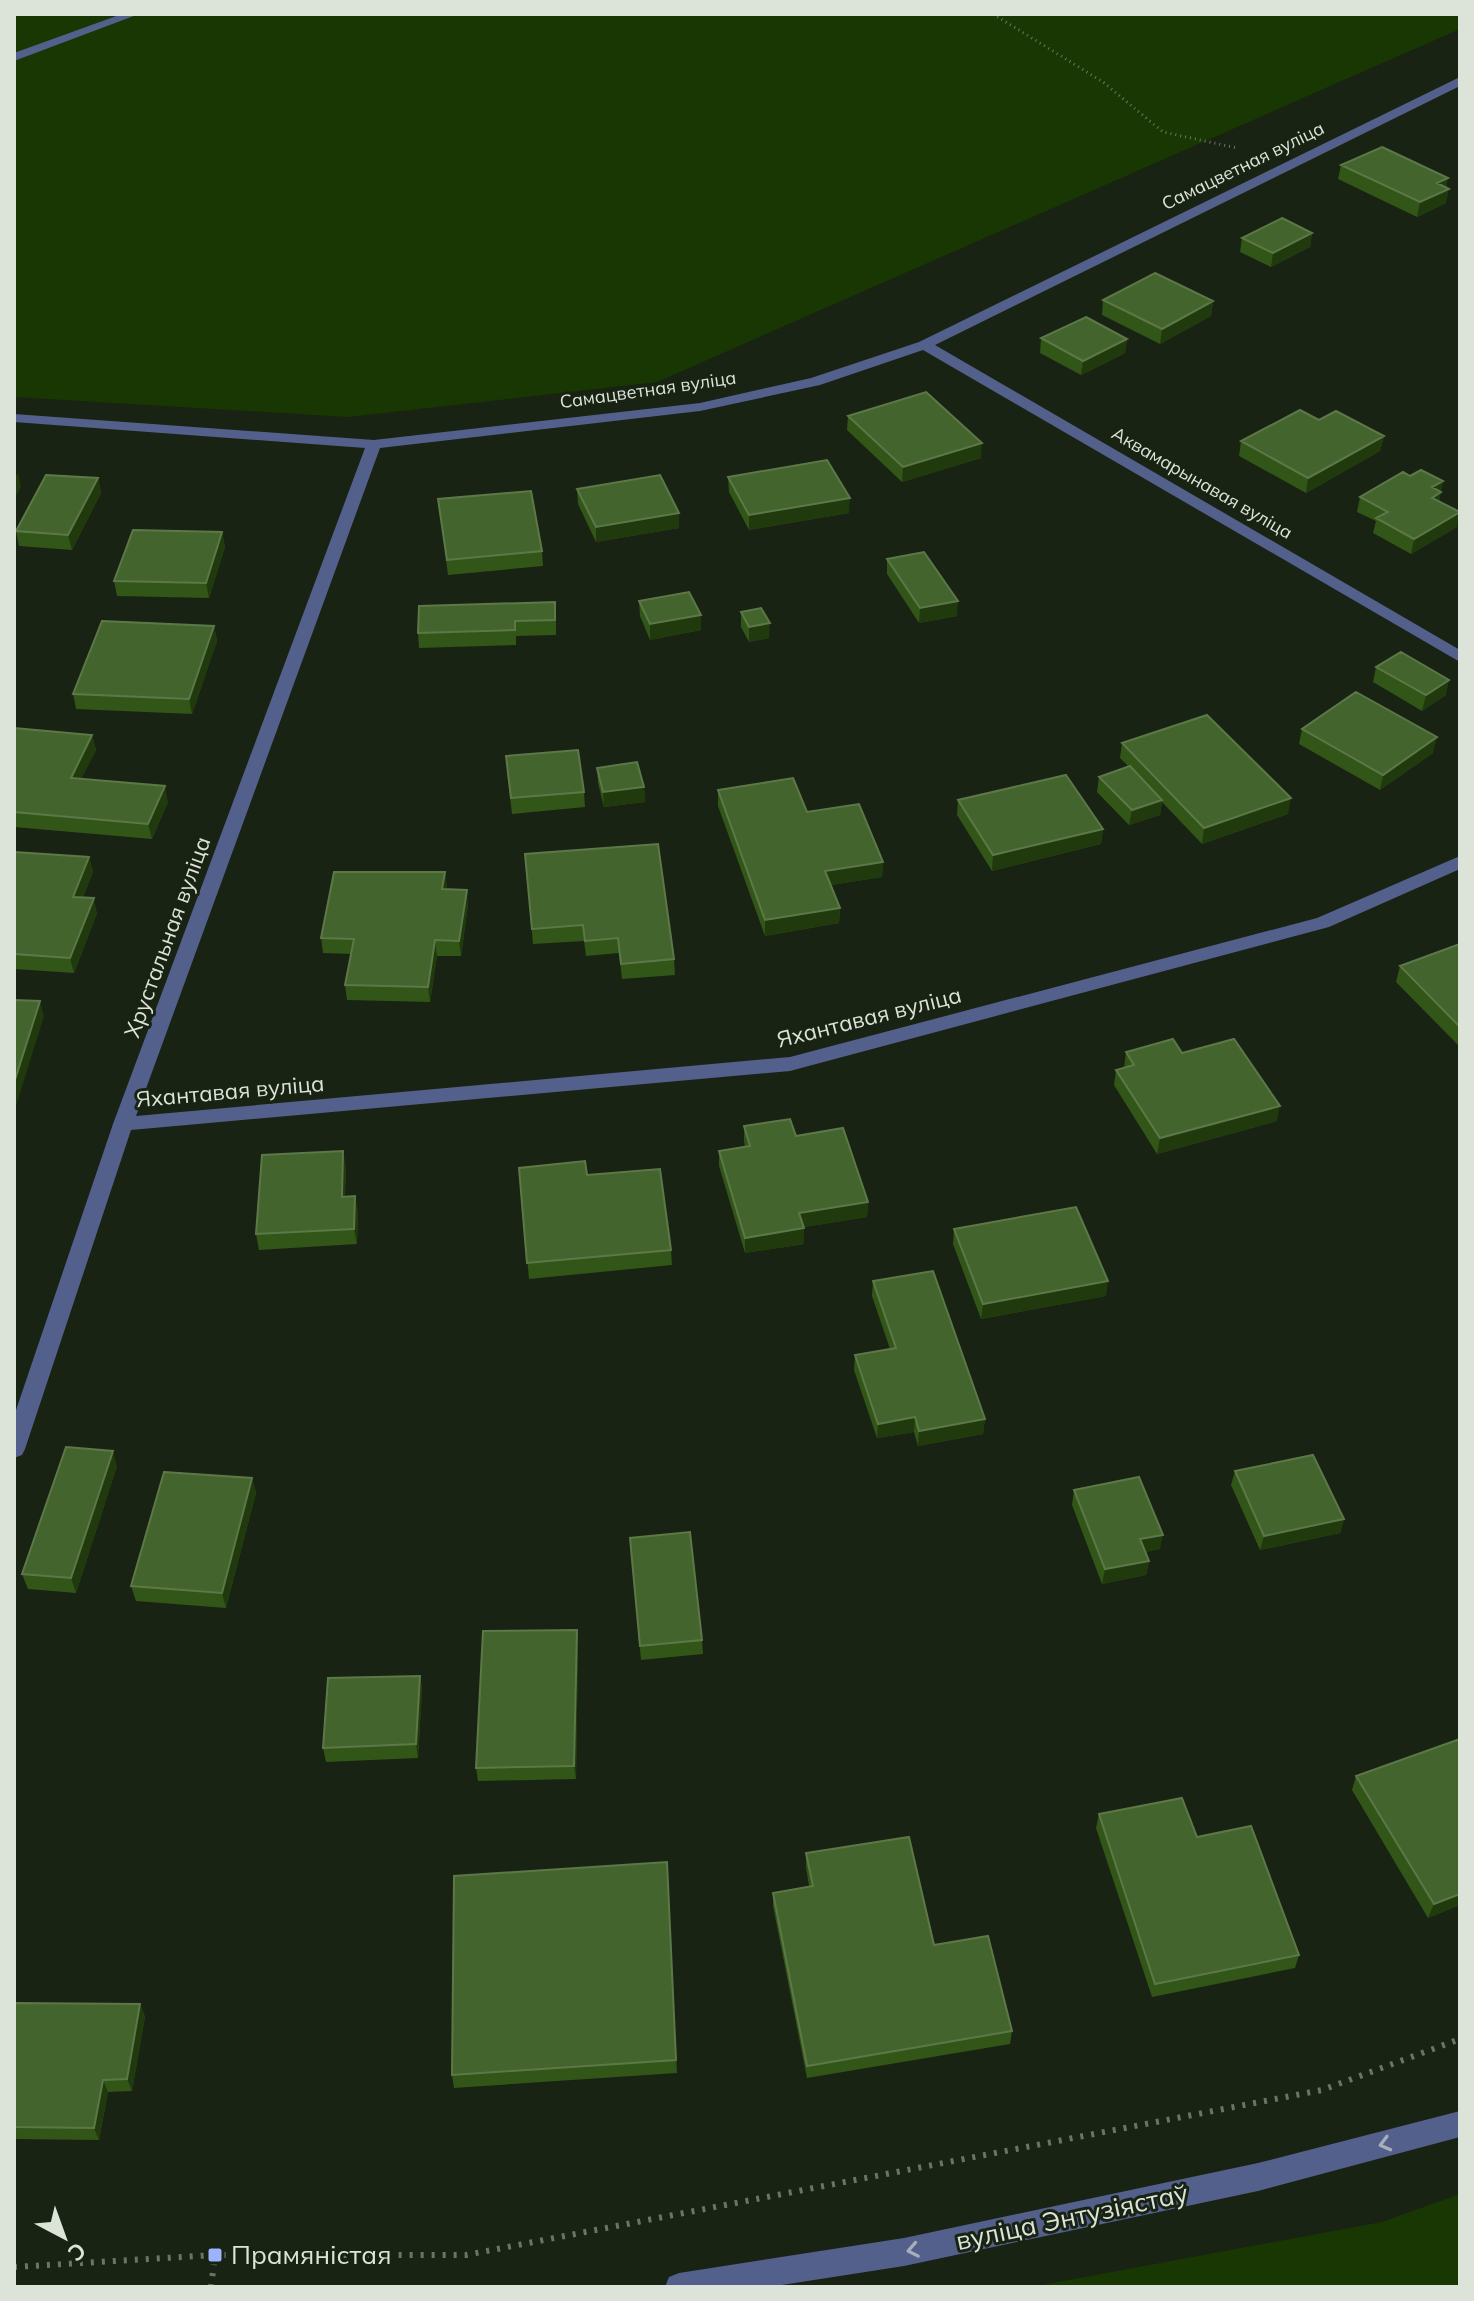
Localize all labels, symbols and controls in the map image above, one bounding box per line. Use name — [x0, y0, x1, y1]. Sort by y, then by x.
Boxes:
street label: Самацветная вуліца — [1158, 116, 1328, 215]
street label: Самацветная вуліца — [558, 366, 738, 413]
street label: Аквамарынавая вуліца — [1108, 421, 1297, 544]
street label: Хрустальная вуліца — [118, 833, 216, 1041]
street label: Яхантавая вуліца — [774, 981, 964, 1053]
street label: Яхантавая вуліца — [134, 1069, 326, 1113]
one-way arrow — [1378, 2135, 1392, 2151]
street label: вуліца Энтузіястаў — [953, 2176, 1191, 2257]
north arrow — [24, 2197, 104, 2277]
text: С — [62, 2237, 92, 2268]
place label: Прамяністая — [231, 2238, 391, 2271]
one-way arrow — [906, 2241, 919, 2258]
marker: Прамяністая — [206, 2246, 224, 2264]

